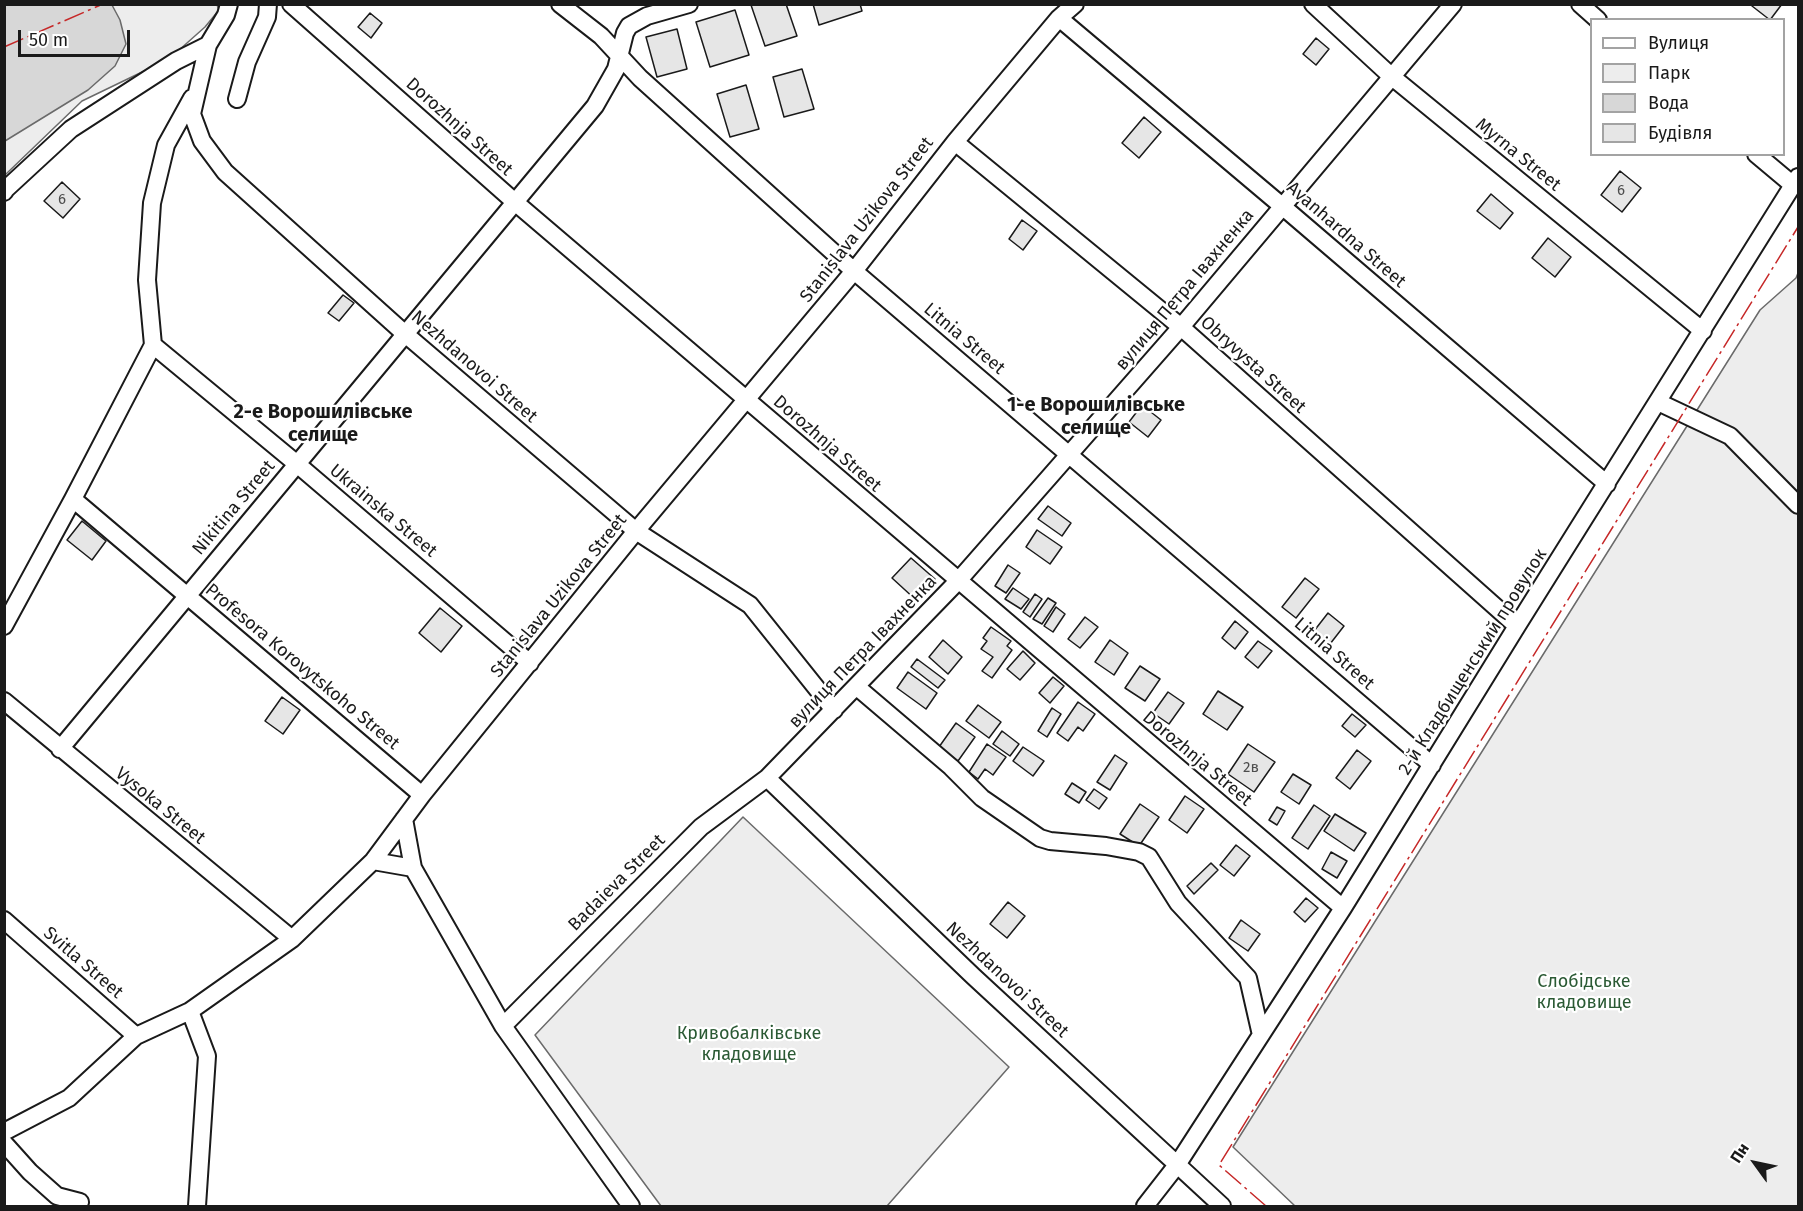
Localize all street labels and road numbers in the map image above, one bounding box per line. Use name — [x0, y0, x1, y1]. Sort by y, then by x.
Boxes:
street label: Dorozhnja Street — [401, 73, 517, 181]
street label: Myrna Street — [1471, 114, 1565, 196]
street label: Stanislava Uzikova Street — [796, 133, 938, 307]
street label: Avanhardna Street — [1282, 177, 1410, 293]
street label: вулиця Петра Івахненка — [1111, 205, 1259, 375]
street label: Litnia Street — [919, 299, 1009, 379]
street label: Nezhdanovoi Street — [407, 306, 541, 428]
street label: Obryvysta Street — [1196, 312, 1310, 418]
street label: Dorozhnja Street — [768, 391, 886, 497]
street label: Nikitina Street — [188, 456, 280, 560]
street label: Ukrainska Street — [325, 460, 441, 562]
street label: Stanislava Uzikova Street — [486, 510, 632, 682]
street label: 2-й Кладбищенський провулок — [1394, 545, 1552, 779]
street label: вулиця Петра Івахненка — [785, 571, 941, 733]
street label: Profesora Korovytskoho Street — [200, 579, 404, 755]
street label: Litnia Street — [1289, 613, 1379, 695]
street label: Dorozhnja Street — [1138, 707, 1256, 811]
street label: Vysoka Street — [111, 763, 209, 849]
street label: Badaieva Street — [564, 830, 670, 936]
street label: Nezhdanovoi Street — [941, 918, 1073, 1042]
street label: Svitla Street — [39, 923, 127, 1003]

